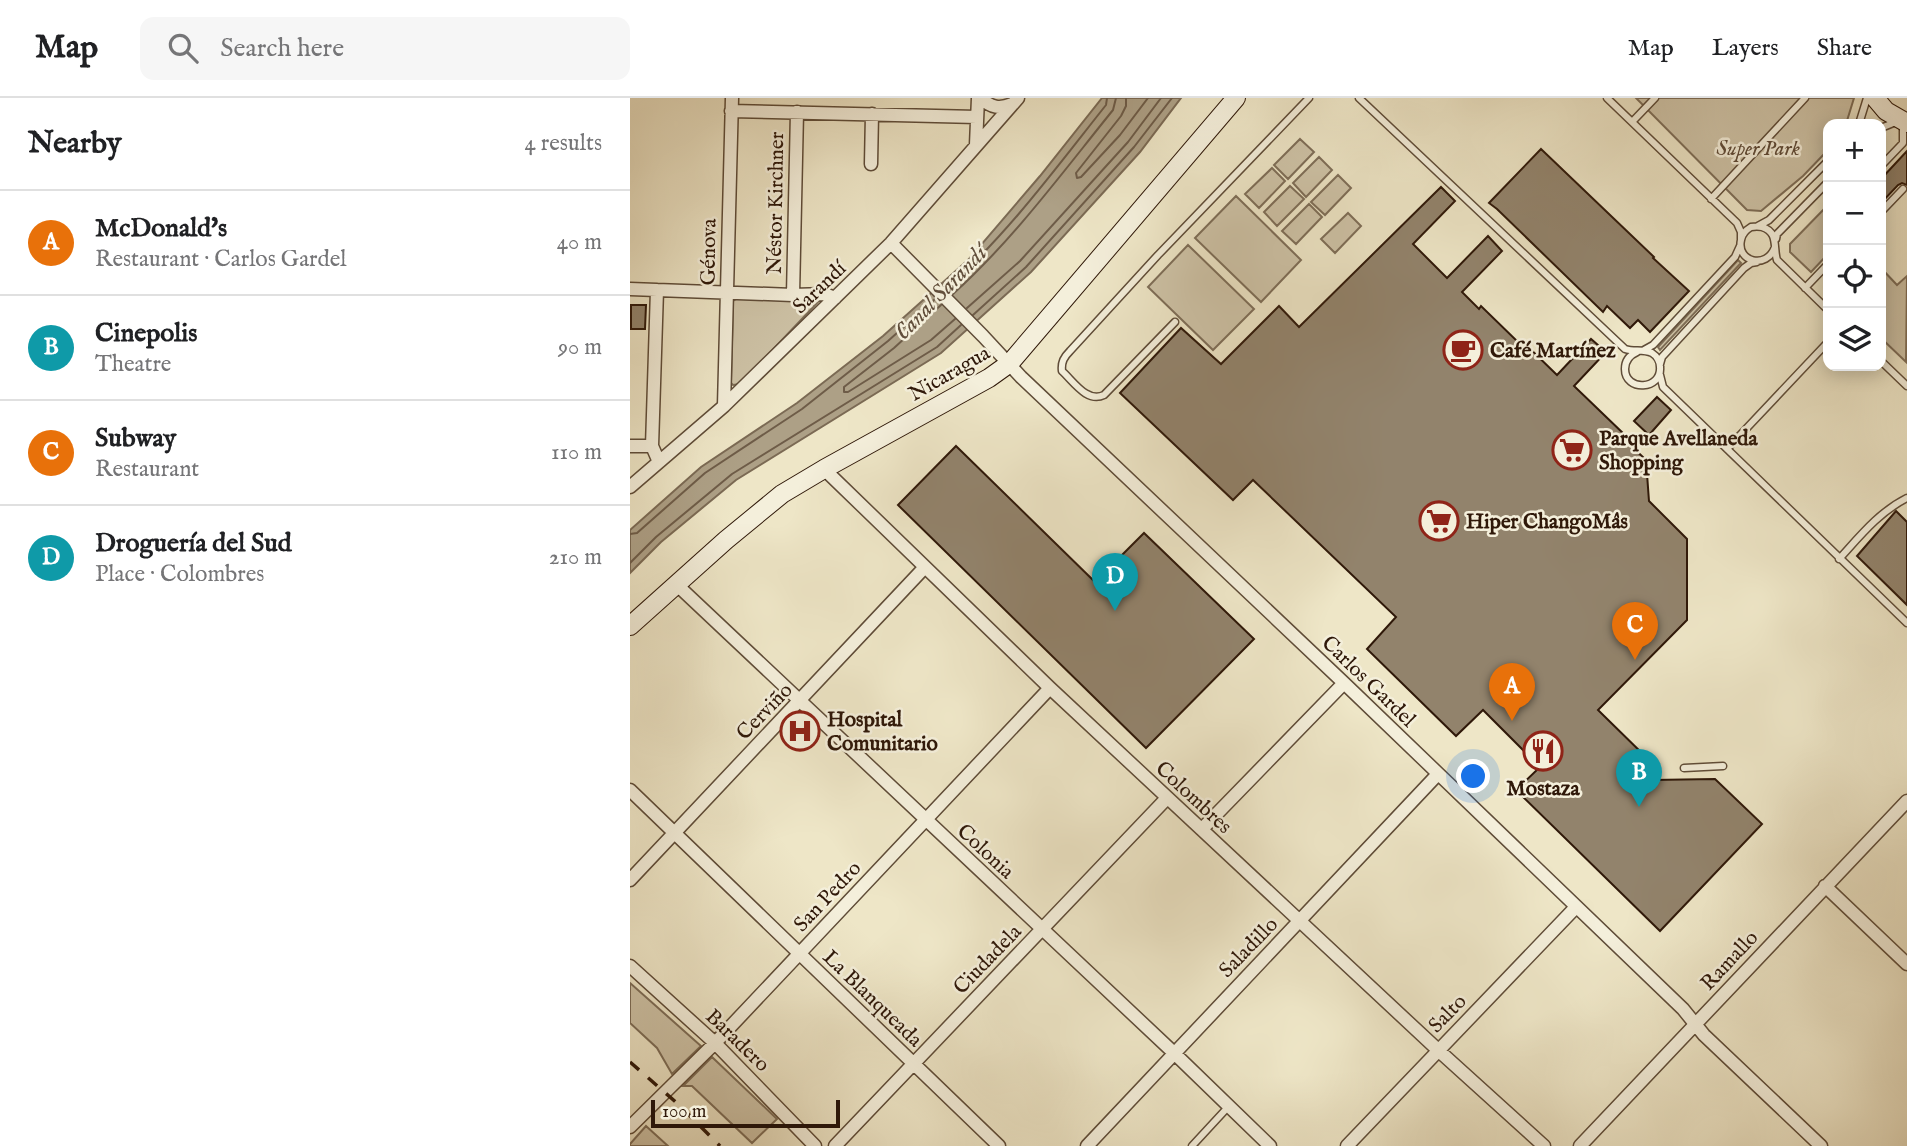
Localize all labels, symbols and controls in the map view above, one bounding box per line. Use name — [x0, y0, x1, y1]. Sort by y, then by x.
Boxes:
search box — [140, 17, 630, 80]
text: Map — [35, 27, 98, 69]
icon: search — [164, 29, 202, 67]
text: Search here — [220, 32, 344, 65]
text: Map — [1628, 33, 1674, 64]
text: Layers — [1712, 33, 1779, 64]
text: Share — [1817, 33, 1872, 64]
map controls — [1823, 119, 1886, 371]
button: + — [1823, 119, 1886, 182]
text: Nearby — [28, 125, 121, 163]
text: 4 results — [524, 129, 602, 158]
street label: Néstor Kirchner — [762, 131, 791, 275]
park label: Super Park — [1716, 136, 1800, 163]
button: − — [1823, 182, 1886, 245]
text: McDonald's — [95, 212, 227, 245]
street label: Génova — [695, 217, 724, 286]
text: A — [43, 228, 59, 257]
text: 40 m — [557, 228, 602, 257]
water label: Canal Sarandí — [889, 237, 996, 347]
text: Restaurant · Carlos Gardel — [95, 245, 347, 274]
button: locate — [1823, 245, 1886, 308]
street label: Sarandí — [787, 255, 854, 320]
button: layers — [1823, 308, 1886, 371]
text: Cinepolis — [95, 317, 197, 350]
cafe icon: Café Martínez — [1442, 329, 1484, 371]
text: B — [43, 333, 59, 362]
text: 90 m — [558, 333, 602, 362]
place label: Café Martínez — [1490, 338, 1616, 365]
street label: Nicaragua — [904, 340, 996, 408]
text: Theatre — [95, 350, 171, 379]
text: Subway — [95, 422, 176, 455]
place label: Parque Avellaneda Shopping — [1599, 426, 1758, 477]
supermarket icon: Parque Avellaneda Shopping — [1551, 429, 1593, 471]
text: C — [43, 438, 59, 467]
text: 110 m — [551, 438, 602, 467]
text: Restaurant — [95, 455, 199, 484]
supermarket icon: Hiper ChangoMâs — [1418, 500, 1460, 542]
place label: Hiper ChangoMâs — [1466, 509, 1628, 536]
text: Droguería del Sud — [95, 527, 292, 560]
text: D — [42, 543, 60, 572]
text: 210 m — [549, 543, 602, 572]
pin: D — [1092, 553, 1138, 611]
text: Place · Colombres — [95, 560, 264, 589]
pin: C — [1612, 602, 1658, 660]
street label: Carlos Gardel — [1315, 630, 1421, 734]
pin: A — [1489, 663, 1535, 721]
street label: Cerviño — [731, 678, 799, 747]
place label: Hospital Comunitario — [827, 707, 939, 758]
hospital icon: Hospital Comunitario — [779, 710, 821, 752]
restaurant icon: Mostaza — [1522, 730, 1564, 772]
pin: B — [1616, 749, 1662, 807]
street label: Colombres — [1149, 756, 1237, 840]
your location — [1456, 759, 1490, 793]
place label: Mostaza — [1506, 776, 1581, 803]
street label: Colonia — [951, 819, 1020, 886]
street label: San Pedro — [788, 856, 868, 938]
street label: Saladillo — [1214, 912, 1285, 984]
street label: Ciudadela — [948, 919, 1029, 1001]
street label: Ramallo — [1695, 925, 1765, 997]
street label: La Blanqueada — [816, 945, 928, 1054]
street label: Salto — [1423, 989, 1473, 1039]
street label: Baradero — [699, 1004, 775, 1078]
scale bar — [651, 1097, 840, 1129]
text: 100 m — [662, 1100, 706, 1124]

